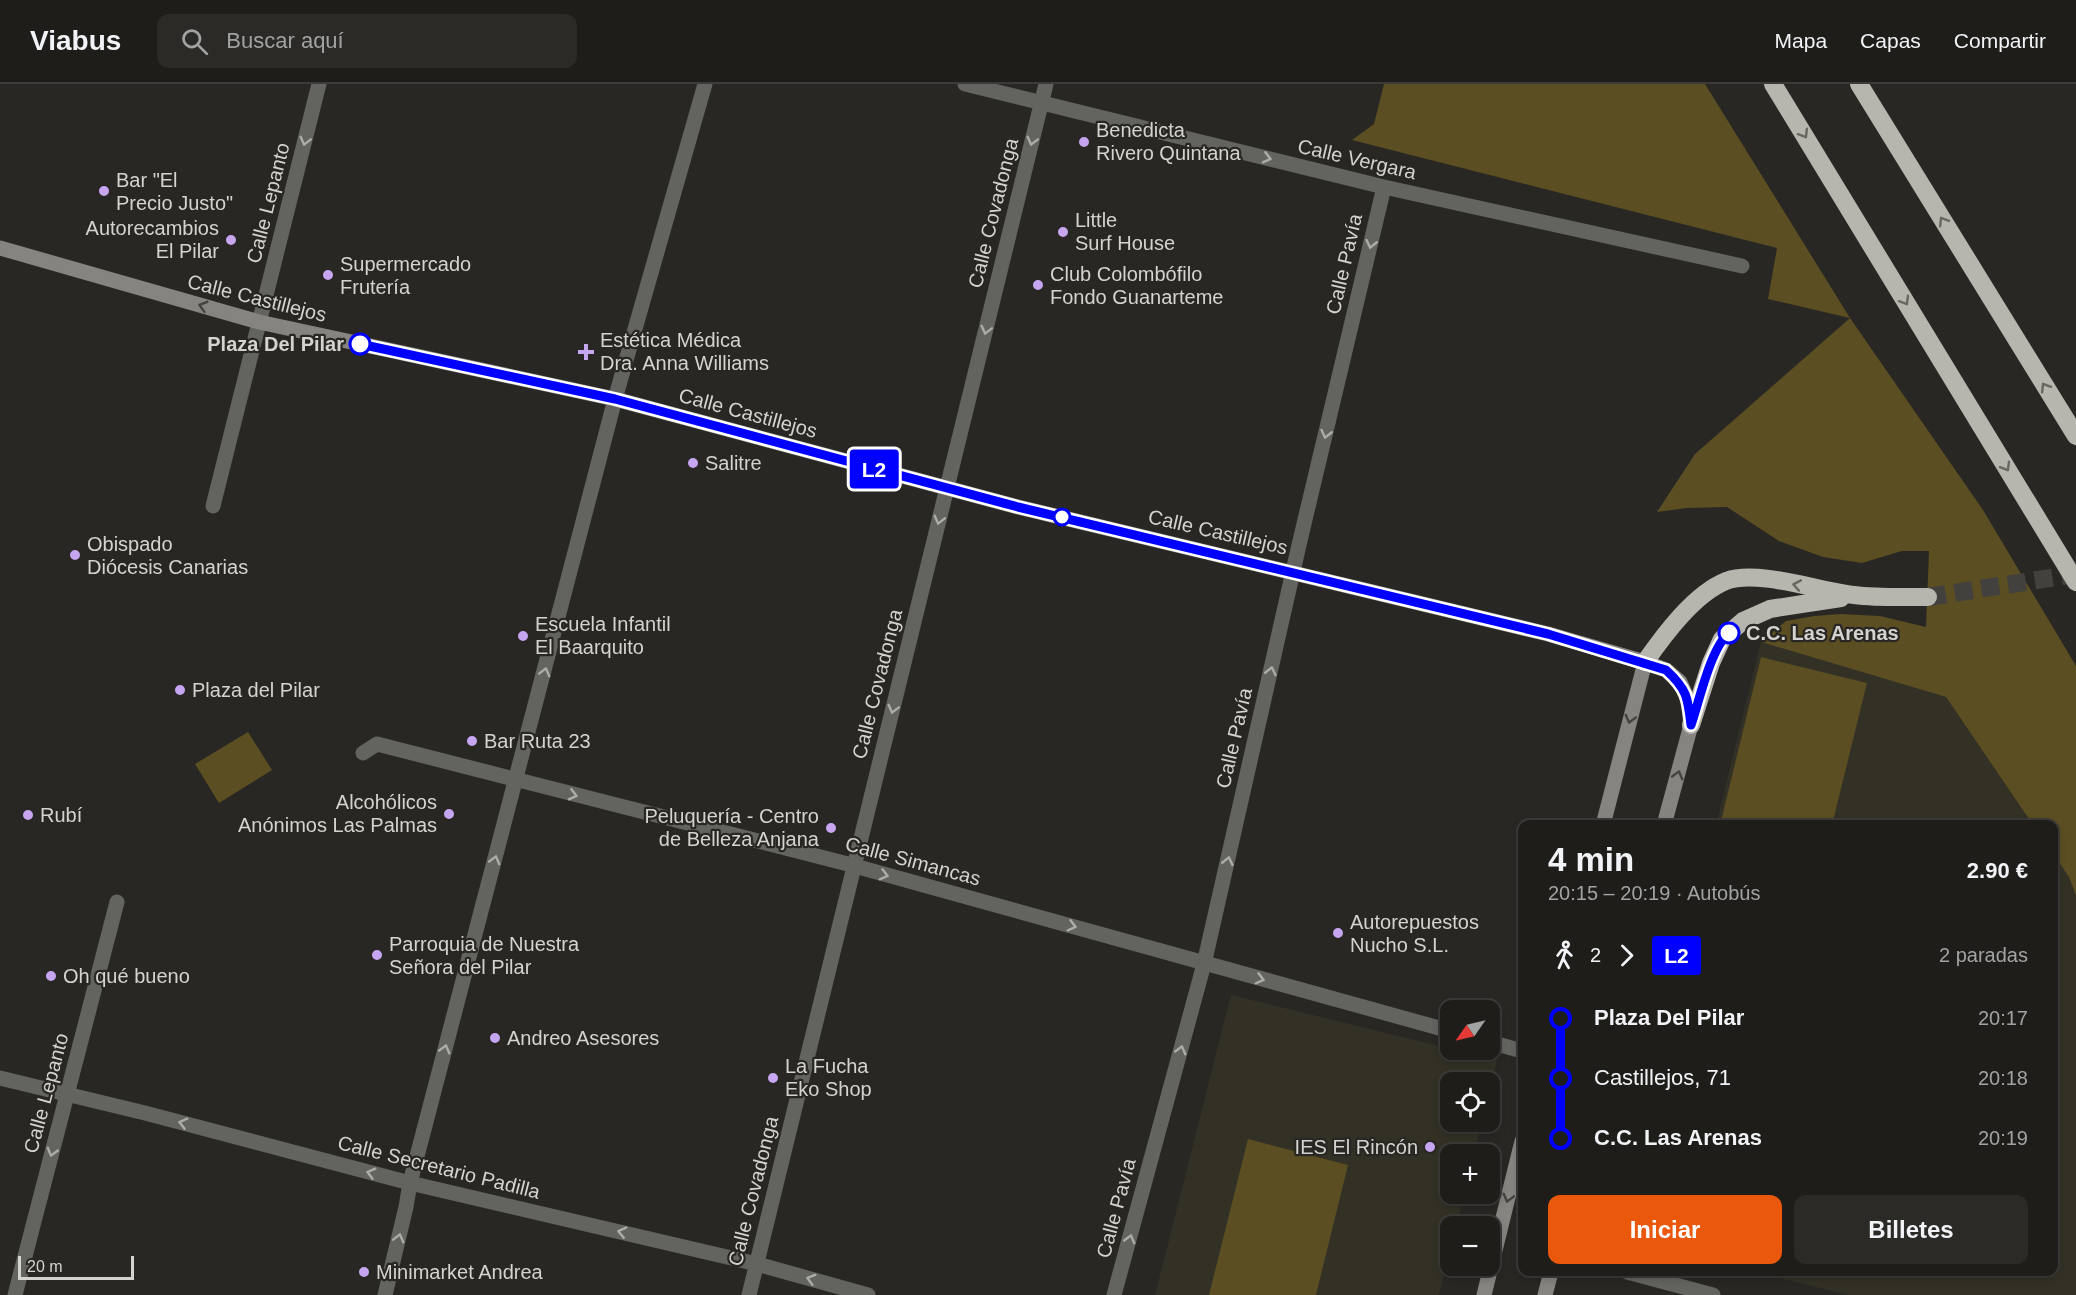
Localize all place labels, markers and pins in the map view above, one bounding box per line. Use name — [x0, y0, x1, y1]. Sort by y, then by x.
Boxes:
place label: Benedicta Rivero Quintana — [1096, 119, 1241, 164]
marker: Benedicta Rivero Quintana — [1077, 135, 1091, 149]
place label: Bar "El Precio Justo" — [116, 169, 233, 214]
marker: Bar "El Precio Justo" — [97, 184, 111, 198]
place label: Little Surf House — [1075, 209, 1175, 254]
place label: Autorecambios El Pilar — [86, 217, 219, 262]
marker: Little Surf House — [1056, 225, 1070, 239]
marker: Autorecambios El Pilar — [224, 233, 238, 247]
place label: Supermercado Frutería — [340, 253, 471, 298]
place label: Club Colombófilo Fondo Guanarteme — [1050, 263, 1223, 308]
marker: Supermercado Frutería — [321, 268, 335, 282]
marker: Club Colombófilo Fondo Guanarteme — [1031, 278, 1045, 292]
place label: Estética Médica Dra. Anna Williams — [600, 329, 769, 374]
place label: Plaza Del Pilar — [207, 333, 344, 355]
marker: Plaza Del Pilar — [349, 333, 371, 355]
marker: Estética Médica Dra. Anna Williams — [577, 343, 595, 361]
place label: Salitre — [705, 452, 762, 474]
marker: Salitre — [686, 456, 700, 470]
unlabelled marker — [1053, 508, 1071, 526]
place label: Obispado Diócesis Canarias — [87, 533, 248, 578]
marker: Obispado Diócesis Canarias — [68, 548, 82, 562]
place label: Escuela Infantil El Baarquito — [535, 613, 671, 658]
marker: C.C. Las Arenas — [1718, 622, 1740, 644]
place label: C.C. Las Arenas — [1746, 622, 1899, 644]
marker: Escuela Infantil El Baarquito — [516, 629, 530, 643]
place label: Plaza del Pilar — [192, 679, 320, 701]
marker: Plaza del Pilar — [173, 683, 187, 697]
place label: Bar Ruta 23 — [484, 730, 591, 752]
marker: Bar Ruta 23 — [465, 734, 479, 748]
place label: Alcohólicos Anónimos Las Palmas — [238, 791, 437, 836]
place label: Rubí — [40, 804, 83, 826]
place label: Peluquería - Centro de Belleza Anjana — [644, 805, 820, 850]
marker: Alcohólicos Anónimos Las Palmas — [442, 807, 456, 821]
marker: Rubí — [21, 808, 35, 822]
marker: Peluquería - Centro de Belleza Anjana — [824, 821, 838, 835]
place label: Autorepuestos Nucho S.L. — [1350, 911, 1479, 956]
marker: Autorepuestos Nucho S.L. — [1331, 926, 1345, 940]
place label: Parroquia de Nuestra Señora del Pilar — [389, 933, 580, 978]
marker: Parroquia de Nuestra Señora del Pilar — [370, 948, 384, 962]
place label: Oh qué bueno — [63, 965, 190, 987]
marker: Oh qué bueno — [44, 969, 58, 983]
place label: Andreo Asesores — [507, 1027, 659, 1049]
marker: Andreo Asesores — [488, 1031, 502, 1045]
place label: La Fucha Eko Shop — [785, 1055, 872, 1100]
marker: La Fucha Eko Shop — [766, 1071, 780, 1085]
place label: IES El Rincón — [1295, 1136, 1418, 1158]
marker: IES El Rincón — [1423, 1140, 1437, 1154]
place label: Minimarket Andrea — [376, 1261, 544, 1283]
marker: Minimarket Andrea — [357, 1265, 371, 1279]

